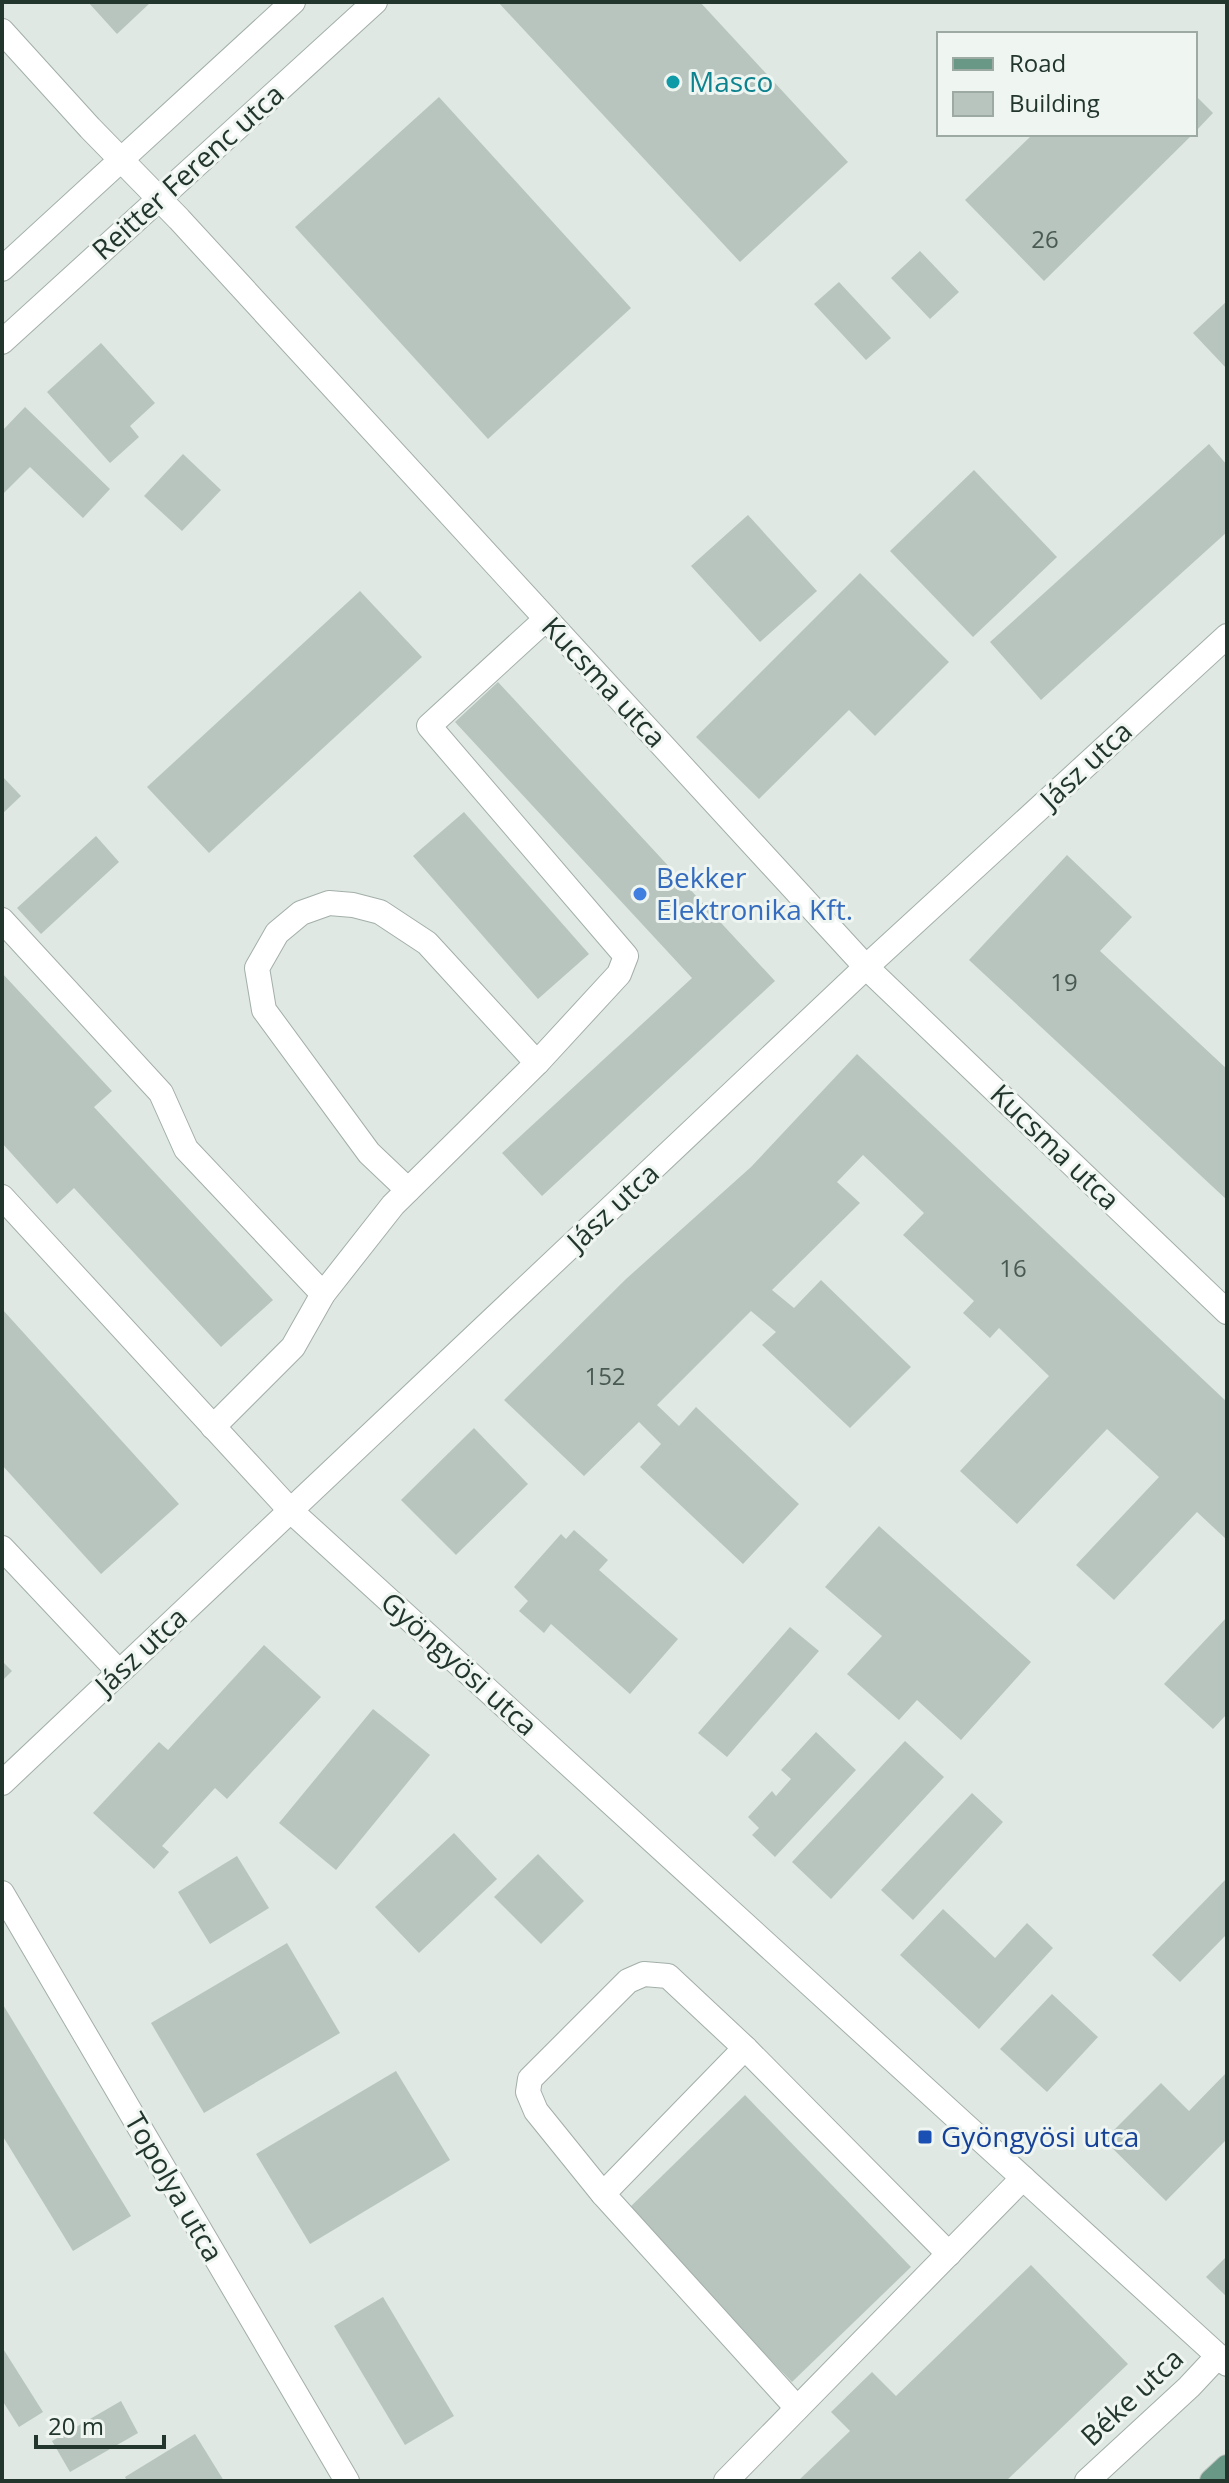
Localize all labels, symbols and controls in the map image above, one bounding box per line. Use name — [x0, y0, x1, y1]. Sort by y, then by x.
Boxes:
legend — [937, 32, 1197, 136]
text: Road — [1009, 46, 1066, 79]
place label: Masco — [689, 62, 773, 100]
marker: Masco — [664, 73, 682, 91]
street label: Reitter Ferenc utca — [83, 75, 291, 268]
text: Building — [1009, 86, 1100, 119]
house number: 26 — [1031, 222, 1059, 255]
street label: Kucsma utca — [534, 608, 675, 755]
street label: Jász utca — [1029, 712, 1140, 819]
place label: Bekker Elektronika Kft. — [656, 858, 853, 928]
marker: Bekker Elektronika Kft. — [631, 885, 649, 903]
house number: 19 — [1050, 965, 1078, 998]
street label: Kucsma utca — [983, 1075, 1129, 1218]
street label: Jász utca — [556, 1154, 667, 1261]
house number: 16 — [999, 1251, 1027, 1284]
house number: 152 — [584, 1359, 626, 1392]
street label: Gyöngyösi utca — [373, 1583, 546, 1744]
street label: Jász utca — [84, 1598, 195, 1705]
street label: Topolya utca — [117, 2105, 233, 2268]
place label: Gyöngyösi utca — [941, 2117, 1139, 2155]
marker: Gyöngyösi utca — [916, 2128, 934, 2146]
street label: Béke utca — [1072, 2339, 1191, 2454]
scale bar — [36, 2399, 164, 2449]
text: 20 m — [48, 2409, 104, 2442]

